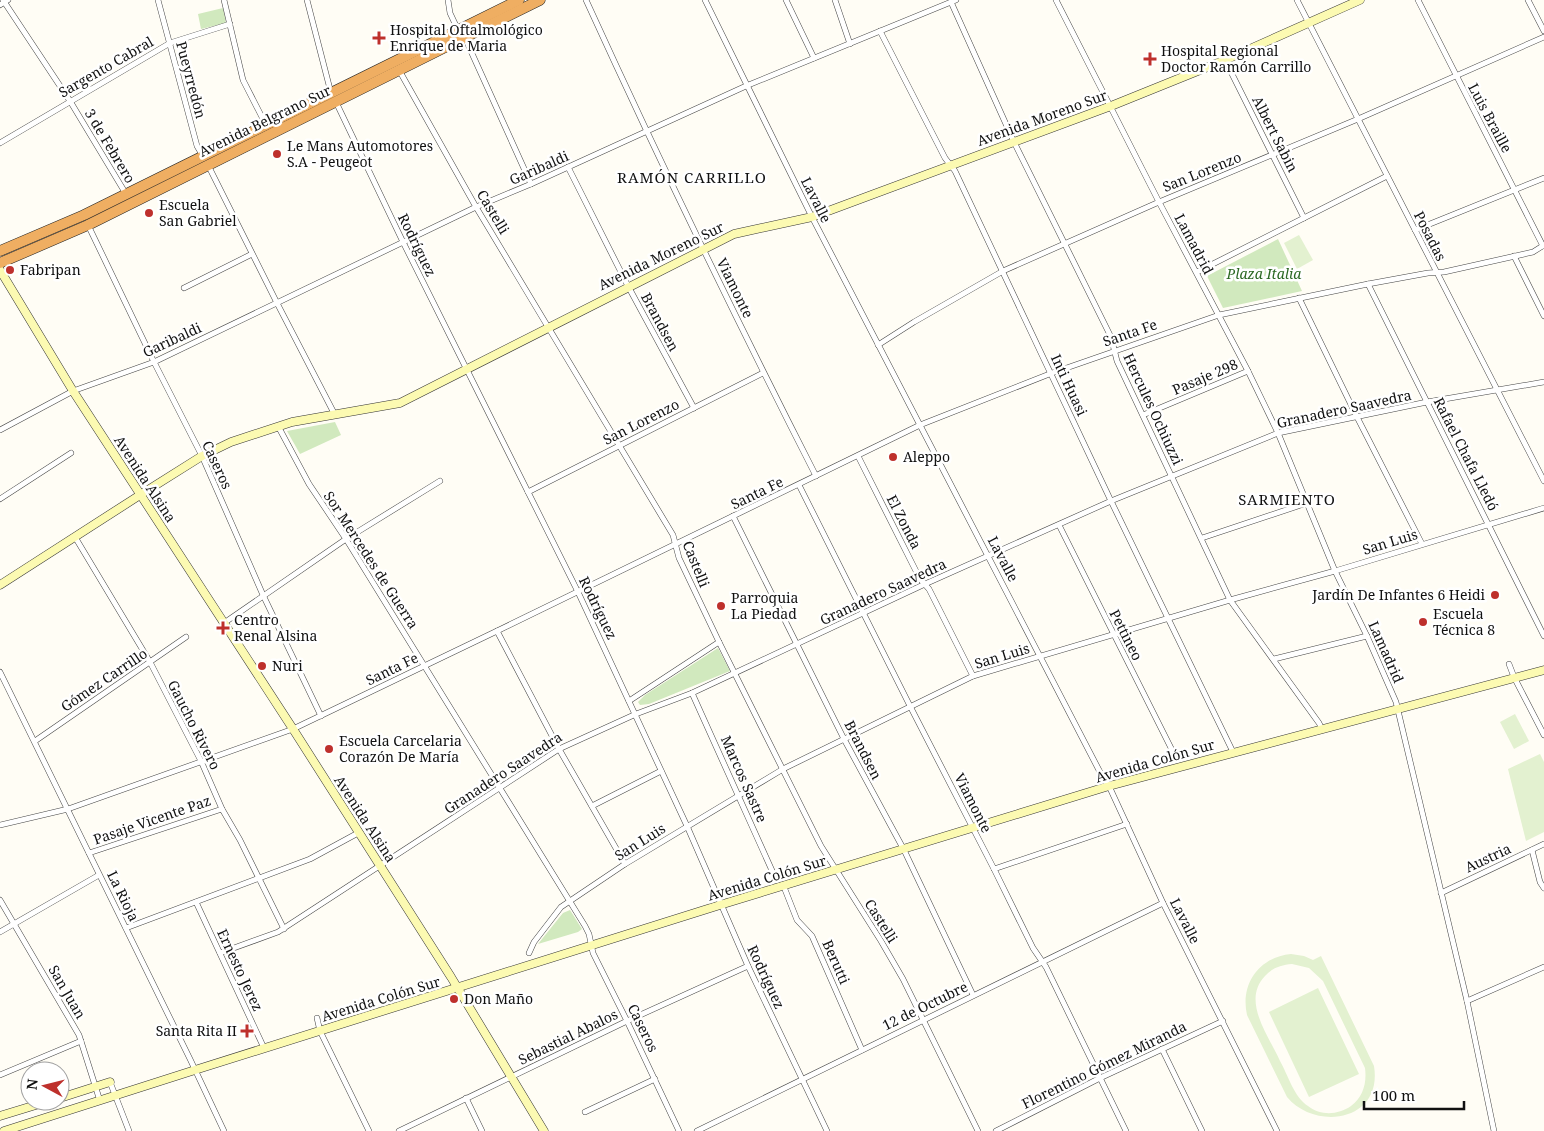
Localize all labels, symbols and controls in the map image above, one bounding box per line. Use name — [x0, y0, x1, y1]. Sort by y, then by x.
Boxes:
place label: Hospital Oftalmológico Enrique de Maria — [390, 20, 543, 55]
street label: Sargento Cabral — [55, 31, 157, 101]
marker: Hospital Oftalmológico Enrique de Maria — [372, 31, 386, 45]
street label: Pueyrredón — [172, 39, 211, 121]
place label: Hospital Regional Doctor Ramón Carrillo — [1161, 41, 1311, 76]
marker: Hospital Regional Doctor Ramón Carrillo — [1143, 52, 1157, 66]
street label: Avenida Belgrano Sur — [196, 80, 334, 161]
street label: Luis Braille — [1464, 80, 1517, 156]
street label: Avenida Moreno Sur — [974, 85, 1110, 150]
street label: Albert Sabin — [1248, 92, 1303, 175]
street label: 3 de Febrero — [81, 105, 140, 187]
place label: Le Mans Automotores S.A - Peugeot — [287, 136, 433, 171]
street label: Garibaldi — [506, 146, 572, 189]
street label: San Lorenzo — [1160, 147, 1244, 196]
marker: Le Mans Automotores S.A - Peugeot — [271, 148, 283, 160]
district label: RAMÓN CARRILLO — [617, 167, 767, 187]
street label: Lavalle — [797, 174, 836, 226]
street label: Castelli — [473, 186, 514, 238]
place label: Escuela San Gabriel — [159, 195, 237, 230]
marker: Escuela San Gabriel — [143, 207, 155, 219]
street label: Posadas — [1410, 208, 1451, 264]
street label: Rodríguez — [394, 210, 441, 280]
street label: Lamadrid — [1171, 210, 1219, 278]
street label: Avenida Moreno Sur — [595, 217, 727, 294]
street label: Viamonte — [713, 255, 758, 321]
place label: Fabripan — [20, 260, 81, 279]
marker: Fabripan — [4, 264, 16, 276]
park label: Plaza Italia — [1226, 264, 1302, 283]
street label: Brandsen — [637, 289, 684, 354]
street label: Santa Fe — [1100, 314, 1159, 351]
street label: Garibaldi — [139, 317, 205, 361]
street label: Hercules Ochiuzzi — [1119, 350, 1188, 468]
street label: Inti Huasi — [1047, 351, 1092, 419]
street label: Pasaje 298 — [1169, 354, 1241, 399]
street label: Granadero Saavedra — [1275, 385, 1413, 432]
street label: San Lorenzo — [599, 394, 682, 449]
street label: Rafael Chafa Lledó — [1430, 394, 1503, 514]
street label: Avenida Alsina — [110, 432, 181, 526]
street label: Caseros — [198, 438, 237, 492]
place label: Aleppo — [903, 447, 950, 466]
marker: Aleppo — [887, 451, 899, 463]
street label: Santa Fe — [727, 472, 786, 513]
street label: Sor Mercedes de Guerra — [320, 487, 423, 632]
district label: SARMIENTO — [1238, 489, 1336, 509]
street label: El Zonda — [883, 491, 926, 552]
street label: San Luis — [1360, 524, 1420, 559]
street label: Lavalle — [984, 533, 1023, 585]
street label: Castelli — [679, 538, 715, 590]
street label: Granadero Saavedra — [817, 554, 949, 629]
street label: Rodríguez — [575, 573, 622, 643]
place label: Jardín De Infantes 6 Heidi — [1311, 585, 1486, 604]
place label: Parroquia La Piedad — [731, 588, 799, 623]
marker: Jardín De Infantes 6 Heidi — [1489, 589, 1501, 601]
marker: Parroquia La Piedad — [715, 600, 727, 612]
place label: Escuela Técnica 8 — [1433, 604, 1495, 639]
street label: Pettineo — [1106, 606, 1147, 664]
place label: Centro Renal Alsina — [234, 610, 318, 645]
marker: Escuela Técnica 8 — [1417, 616, 1429, 628]
street label: Lamadrid — [1364, 618, 1409, 686]
marker: Centro Renal Alsina — [216, 621, 230, 635]
street label: San Luis — [972, 638, 1032, 673]
street label: Gómez Carrillo — [57, 644, 151, 716]
street label: Santa Fe — [362, 648, 421, 689]
place label: Nuri — [272, 656, 303, 675]
marker: Nuri — [256, 660, 268, 672]
street label: Gaucho Rivero — [164, 677, 225, 773]
street label: Brandsen — [840, 717, 886, 783]
street label: Granadero Saavedra — [440, 727, 566, 818]
place label: Escuela Carcelaria Corazón De María — [339, 731, 462, 766]
street label: Marcos Sastre — [717, 732, 772, 825]
street label: Avenida Colón Sur — [1093, 734, 1217, 787]
marker: Escuela Carcelaria Corazón De María — [323, 743, 335, 755]
street label: Viamonte — [950, 770, 997, 836]
street label: Avenida Alsina — [330, 772, 401, 866]
street label: Pasaje Vicente Paz — [91, 791, 213, 848]
street label: San Luis — [611, 819, 669, 865]
street label: Austria — [1462, 839, 1514, 876]
street label: Avenida Colón Sur — [705, 850, 829, 905]
street label: La Rioja — [103, 867, 144, 924]
street label: Castelli — [861, 895, 903, 947]
street label: Lavalle — [1166, 895, 1205, 947]
street label: Ernesto Jerez — [213, 926, 268, 1014]
street label: Berutti — [818, 937, 855, 987]
street label: Rodríguez — [743, 942, 789, 1012]
street label: San Juan — [44, 961, 90, 1022]
street label: Avenida Colón Sur — [319, 971, 443, 1026]
street label: 12 de Octubre — [879, 977, 971, 1034]
place label: Don Maño — [464, 989, 533, 1008]
marker: Don Maño — [448, 993, 460, 1005]
street label: Caseros — [624, 1001, 663, 1055]
street label: Sebastial Abalos — [515, 1004, 621, 1069]
street label: Florentino Gómez Miranda — [1018, 1016, 1189, 1113]
place label: Santa Rita II — [156, 1021, 237, 1040]
marker: Santa Rita II — [241, 1025, 253, 1037]
north arrow — [20, 1061, 70, 1111]
text: N — [21, 1078, 42, 1091]
scale bar — [1364, 1078, 1464, 1110]
text: 100 m — [1372, 1085, 1415, 1105]

